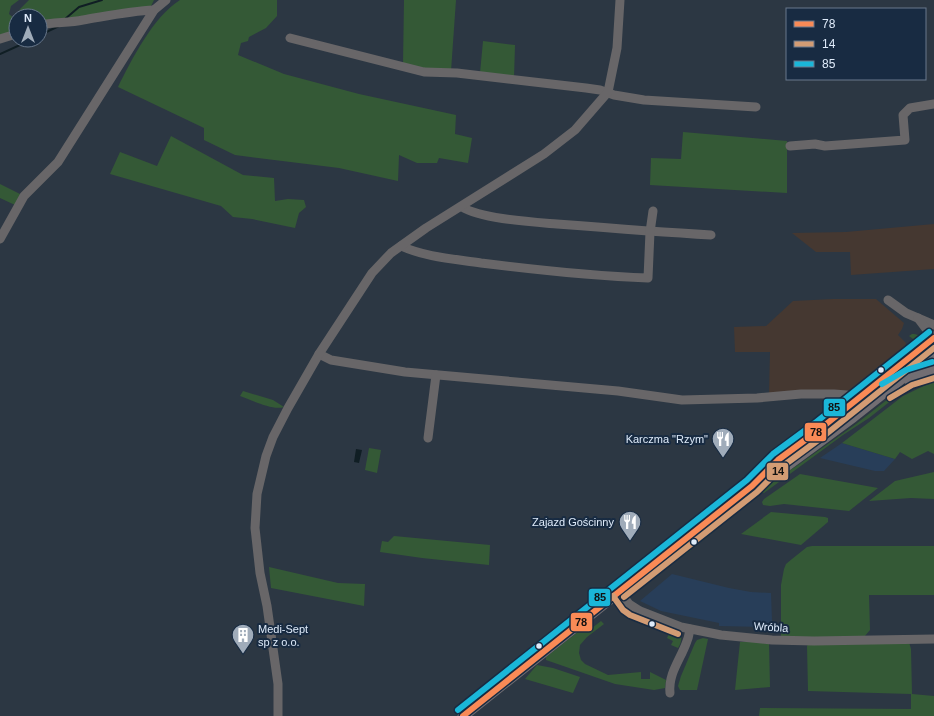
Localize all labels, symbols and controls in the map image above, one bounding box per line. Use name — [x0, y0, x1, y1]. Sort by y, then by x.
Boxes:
north arrow — [8, 8, 48, 48]
legend — [786, 8, 926, 80]
text: N — [24, 12, 32, 24]
text: 78 — [822, 17, 836, 31]
text: 14 — [822, 37, 836, 51]
text: 85 — [822, 57, 836, 71]
unlabelled marker — [876, 365, 886, 375]
line badge: 85 — [823, 398, 846, 417]
text: 85 — [828, 401, 840, 413]
line badge: 78 — [804, 422, 827, 442]
restaurant icon: Karczma "Rzym" — [710, 426, 736, 459]
text: 78 — [810, 426, 822, 438]
place label: Karczma "Rzym" — [626, 433, 708, 445]
line badge: 14 — [766, 462, 789, 481]
text: 14 — [772, 465, 785, 477]
restaurant icon: Zajazd Gościnny — [617, 509, 643, 542]
place label: Zajazd Gościnny — [532, 516, 614, 528]
unlabelled marker — [689, 537, 699, 547]
line badge: 85 — [588, 588, 611, 607]
text: 85 — [594, 591, 606, 603]
line badge: 78 — [570, 612, 593, 632]
text: 78 — [575, 616, 587, 628]
unlabelled marker — [647, 619, 657, 629]
street label: Wróbla — [753, 620, 790, 634]
building icon: Medi-Sept sp z o.o. — [230, 622, 256, 655]
place label: Medi-Sept sp z o.o. — [258, 623, 308, 648]
unlabelled marker — [534, 641, 544, 651]

